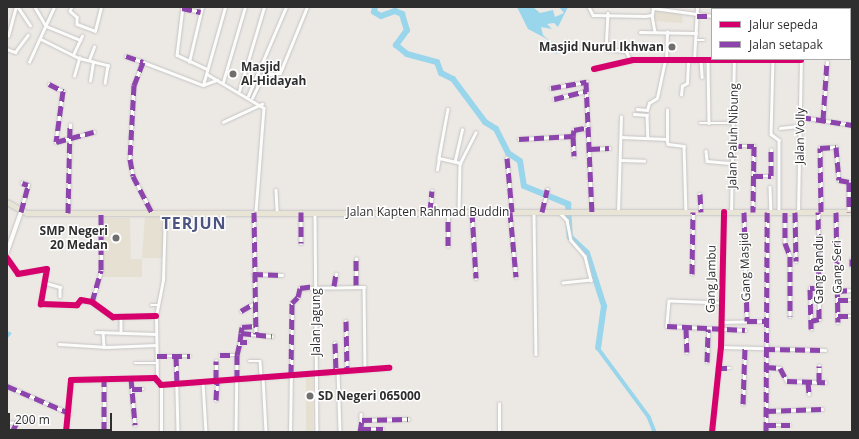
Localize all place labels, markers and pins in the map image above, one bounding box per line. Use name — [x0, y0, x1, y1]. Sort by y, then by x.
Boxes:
place label: Masjid Nurul Ikhwan — [539, 40, 664, 54]
marker: Masjid Nurul Ikhwan — [667, 42, 677, 52]
place label: Masjid Al-Hidayah — [241, 60, 306, 88]
marker: Masjid Al-Hidayah — [228, 69, 238, 79]
place label: SMP Negeri 20 Medan — [40, 224, 108, 252]
marker: SMP Negeri 20 Medan — [111, 233, 121, 243]
place label: SD Negeri 065000 — [318, 389, 421, 403]
marker: SD Negeri 065000 — [305, 391, 315, 401]

